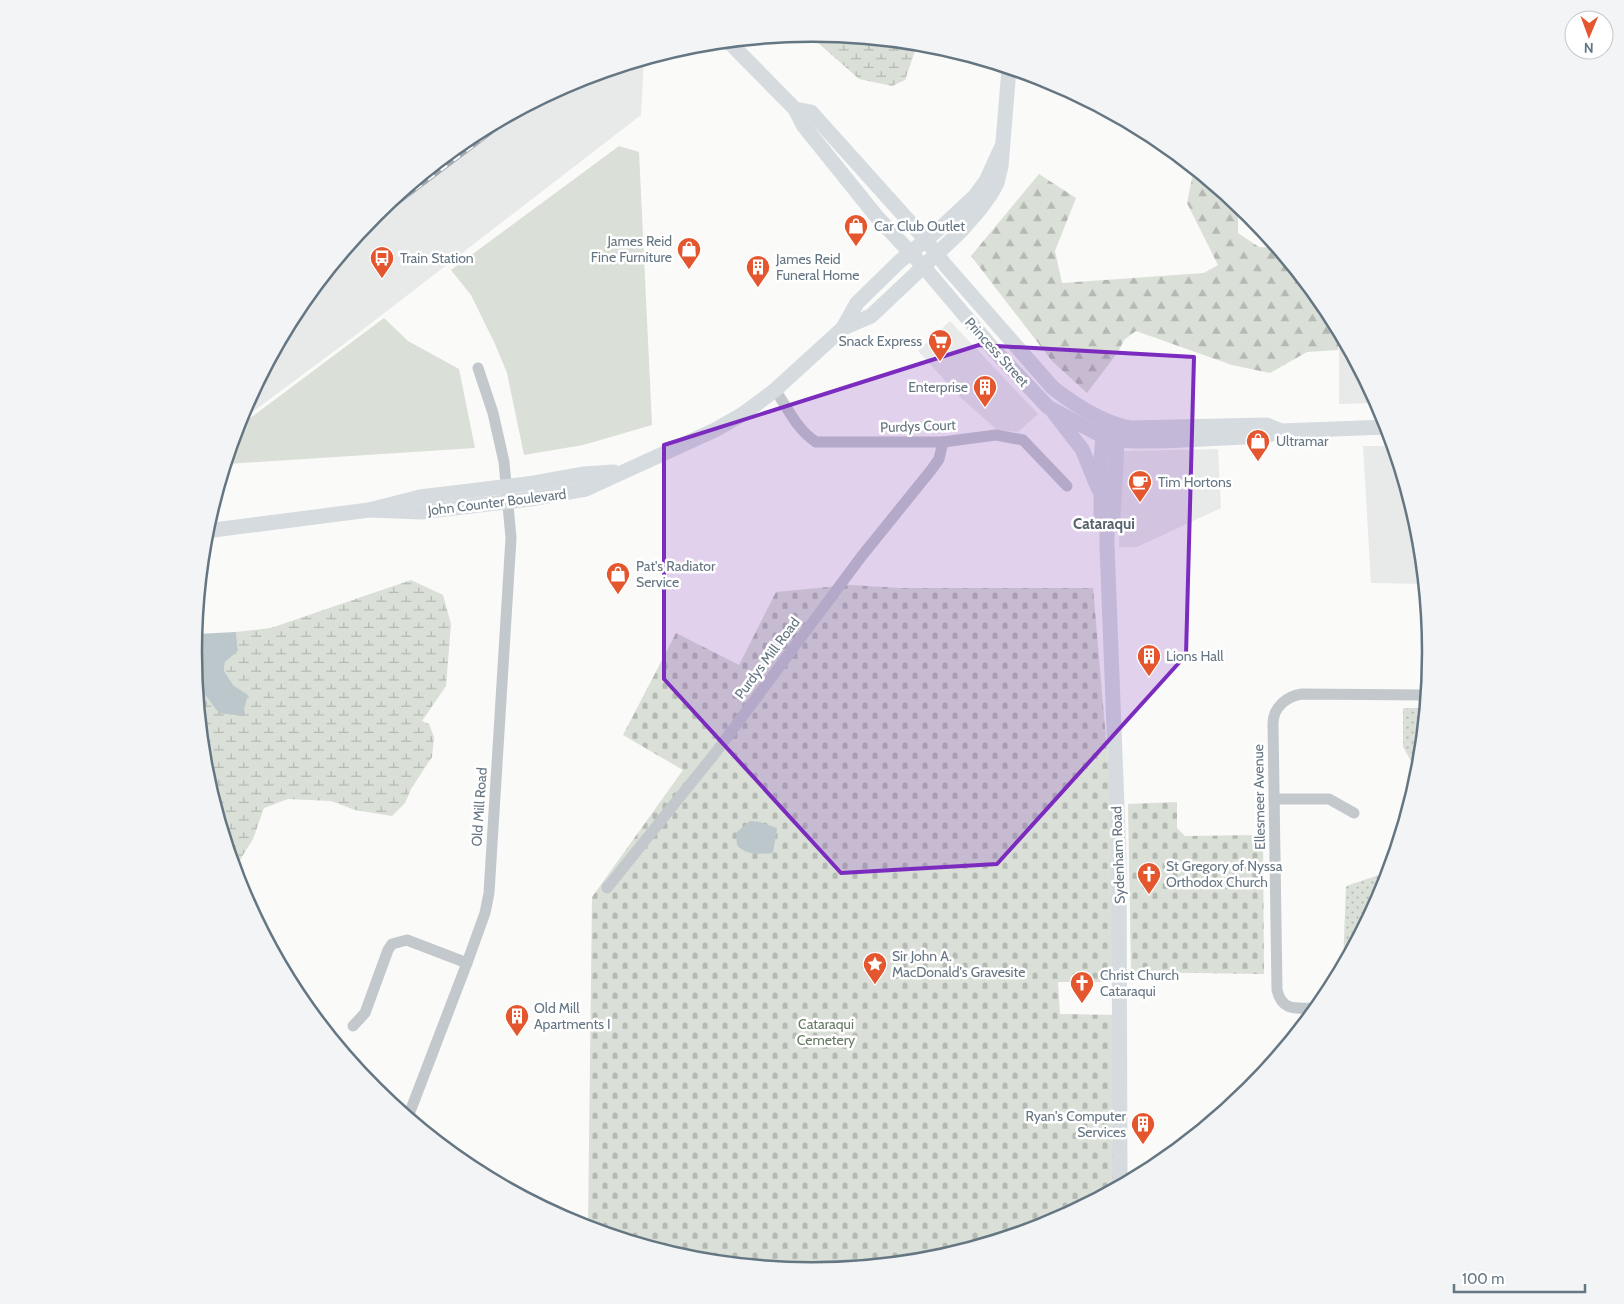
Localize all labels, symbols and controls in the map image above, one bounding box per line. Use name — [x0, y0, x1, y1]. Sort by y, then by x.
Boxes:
north arrow — [1564, 10, 1614, 60]
text: N — [1584, 39, 1594, 57]
shop icon: Car Club Outlet — [843, 213, 869, 247]
place label: Car Club Outlet — [874, 217, 965, 235]
place label: James Reid Fine Furniture — [591, 232, 672, 266]
shop icon: James Reid Fine Furniture — [676, 236, 702, 270]
bus stop icon: Train Station — [369, 245, 395, 279]
place label: Train Station — [400, 249, 474, 267]
place label: James Reid Funeral Home — [775, 250, 859, 284]
building icon: James Reid Funeral Home — [745, 254, 771, 288]
street label: Princess Street — [961, 314, 1033, 391]
supermarket icon: Snack Express — [927, 328, 953, 362]
place label: Snack Express — [838, 332, 922, 350]
building icon: Enterprise — [972, 374, 998, 408]
place label: Enterprise — [908, 378, 968, 396]
street label: Purdys Court — [880, 416, 956, 436]
shop icon: Ultramar — [1245, 428, 1271, 462]
place label: Ultramar — [1276, 432, 1329, 450]
cafe icon: Tim Hortons — [1127, 469, 1153, 503]
place label: Tim Hortons — [1158, 473, 1232, 491]
street label: John Counter Boulevard — [426, 485, 567, 520]
district label: Cataraqui — [1073, 515, 1135, 533]
place label: Pat's Radiator Service — [636, 557, 716, 591]
shop icon: Pat's Radiator Service — [605, 561, 631, 595]
street label: Purdys Mill Road — [730, 614, 804, 702]
building icon: Lions Hall — [1136, 643, 1162, 677]
place label: Lions Hall — [1166, 647, 1224, 665]
street label: Ellesmeer Avenue — [1249, 744, 1269, 850]
street label: Old Mill Road — [467, 767, 491, 847]
street label: Sydenham Road — [1107, 806, 1129, 904]
place label: St Gregory of Nyssa Orthodox Church — [1166, 857, 1283, 891]
church icon: St Gregory of Nyssa Orthodox Church — [1136, 861, 1162, 895]
place label: Sir John A. MacDonald's Gravesite — [892, 947, 1025, 981]
place icon: Sir John A. MacDonald's Gravesite — [862, 951, 888, 985]
place label: Christ Church Cataraqui — [1100, 966, 1179, 1000]
church icon: Christ Church Cataraqui — [1069, 970, 1095, 1004]
place label: Old Mill Apartments I — [534, 999, 611, 1033]
building icon: Old Mill Apartments I — [504, 1003, 530, 1037]
park label: Cataraqui Cemetery — [797, 1015, 855, 1049]
place label: Ryan's Computer Services — [1025, 1107, 1127, 1141]
building icon: Ryan's Computer Services — [1130, 1111, 1156, 1145]
scale bar — [1454, 1262, 1585, 1294]
text: 100 m — [1462, 1270, 1504, 1288]

